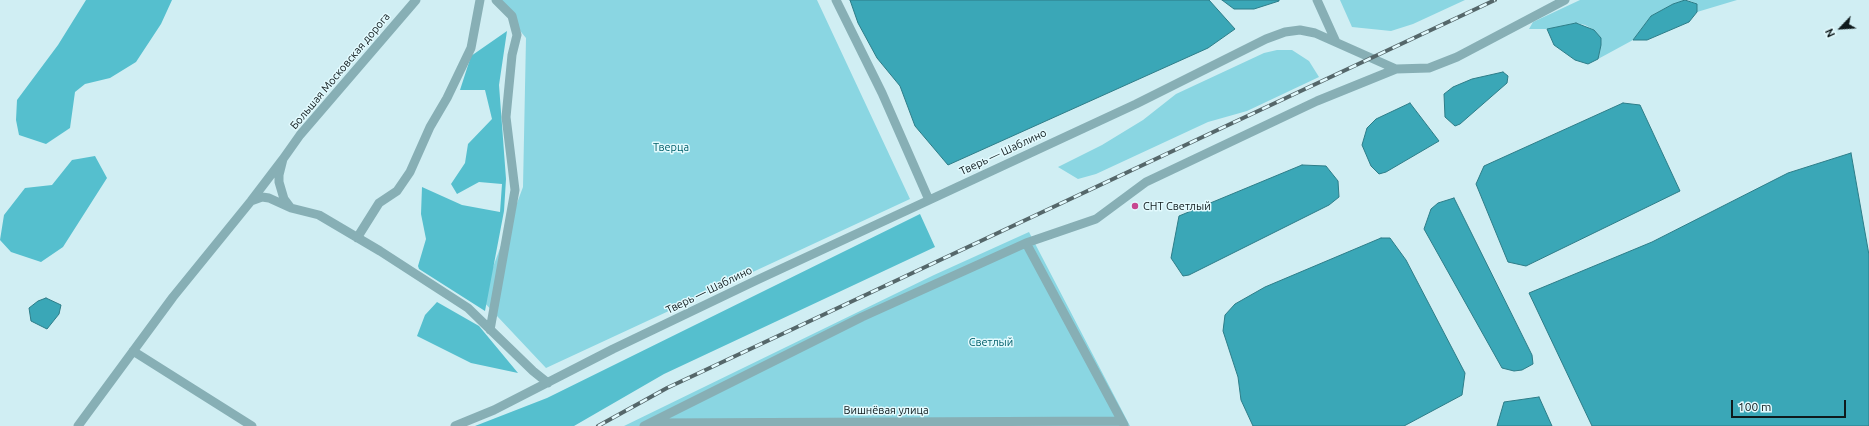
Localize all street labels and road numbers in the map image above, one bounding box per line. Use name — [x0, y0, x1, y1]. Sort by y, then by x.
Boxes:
street label: Большая Московская дорога — [287, 10, 393, 132]
street label: Тверь — Шаблино — [957, 126, 1049, 178]
street label: Тверь — Шаблино — [664, 263, 754, 317]
street label: Вишнёвая улица — [843, 403, 929, 417]

